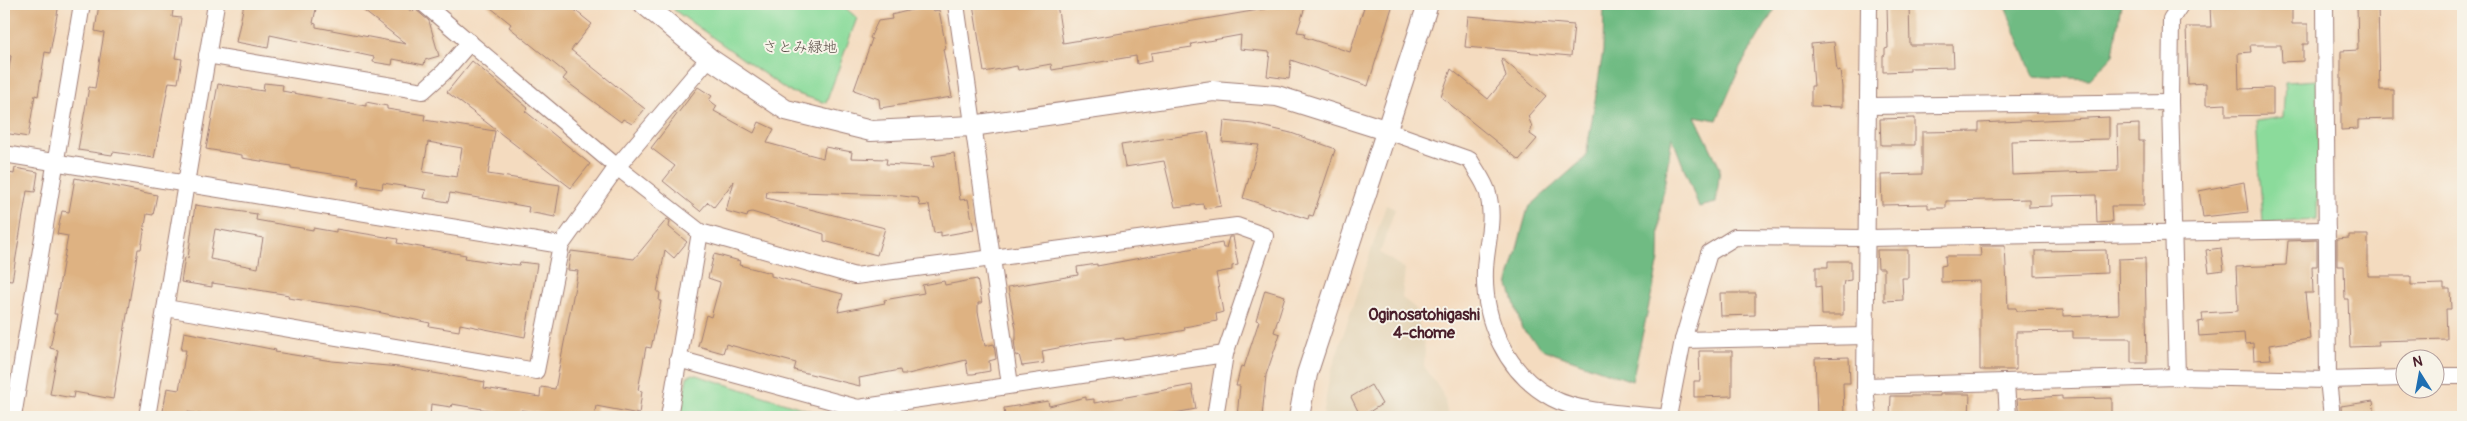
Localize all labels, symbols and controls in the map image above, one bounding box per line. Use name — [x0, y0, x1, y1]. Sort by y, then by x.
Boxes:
park label: さとみ緑地 — [762, 38, 838, 57]
district label: Oginosatohigashi 4-chome — [1368, 305, 1480, 343]
north arrow — [2394, 348, 2444, 398]
text: N — [2411, 352, 2424, 371]

